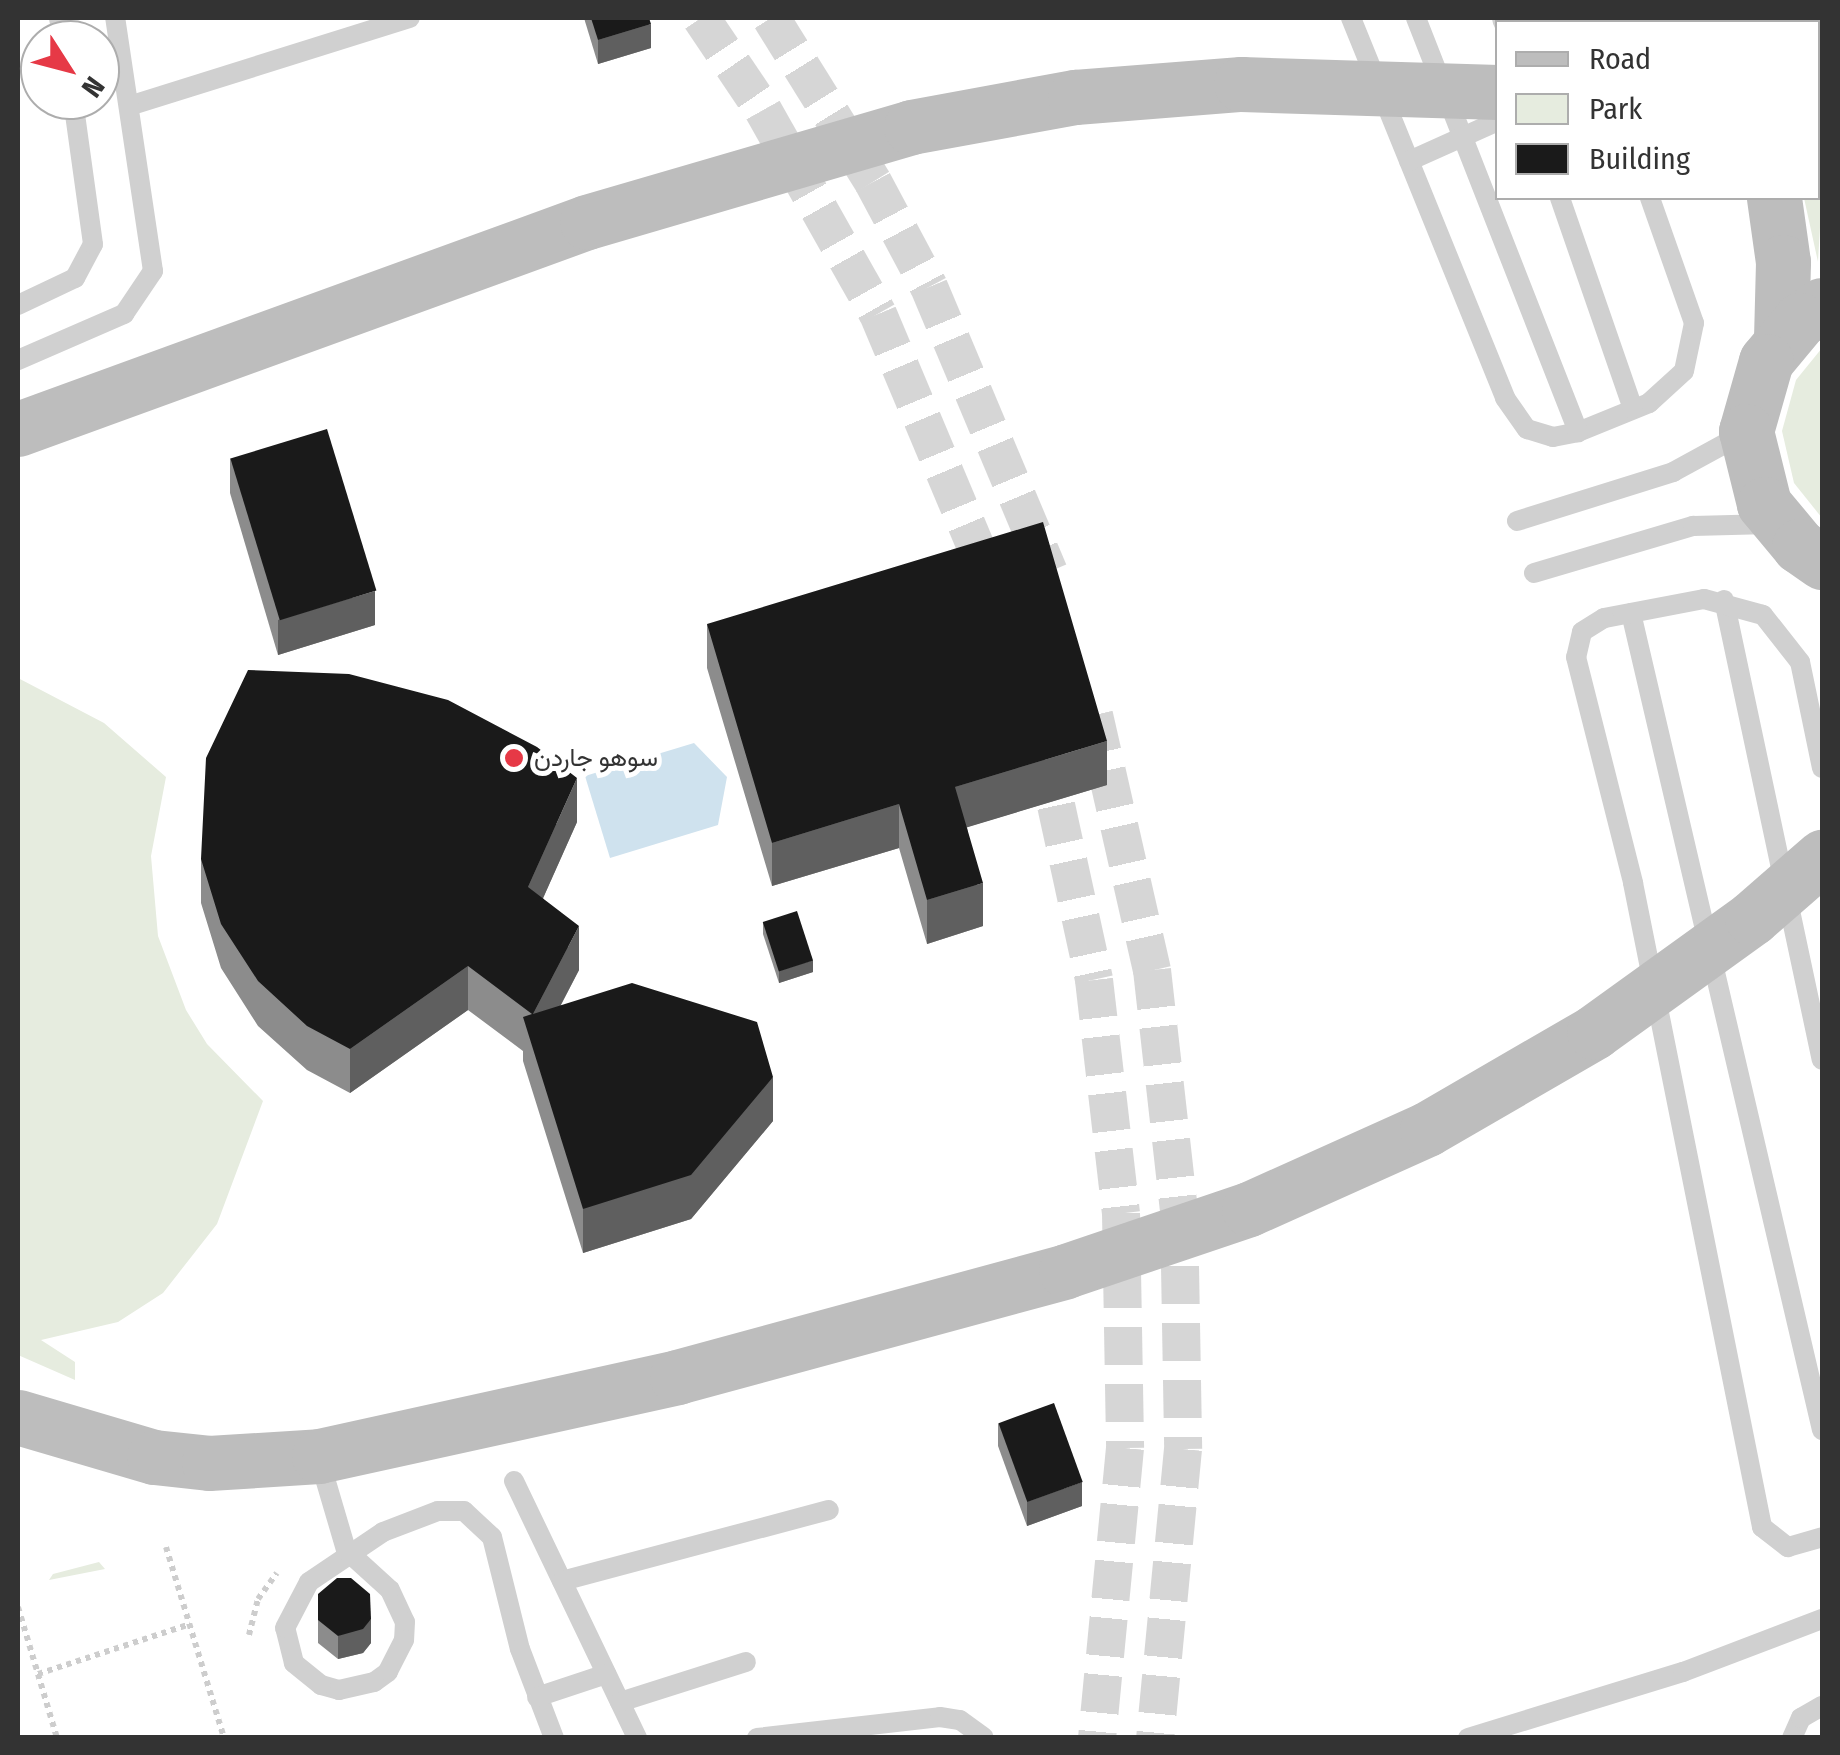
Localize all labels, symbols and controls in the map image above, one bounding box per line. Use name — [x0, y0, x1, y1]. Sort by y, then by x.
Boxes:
north arrow — [20, 20, 120, 120]
legend — [1495, 20, 1820, 200]
text: Road — [1589, 41, 1651, 77]
text: N — [75, 70, 111, 103]
text: Park — [1589, 91, 1642, 127]
text: Building — [1589, 141, 1690, 177]
place label: سوهو جاردن — [534, 743, 658, 773]
marker: سوهو جاردن — [503, 747, 525, 769]

